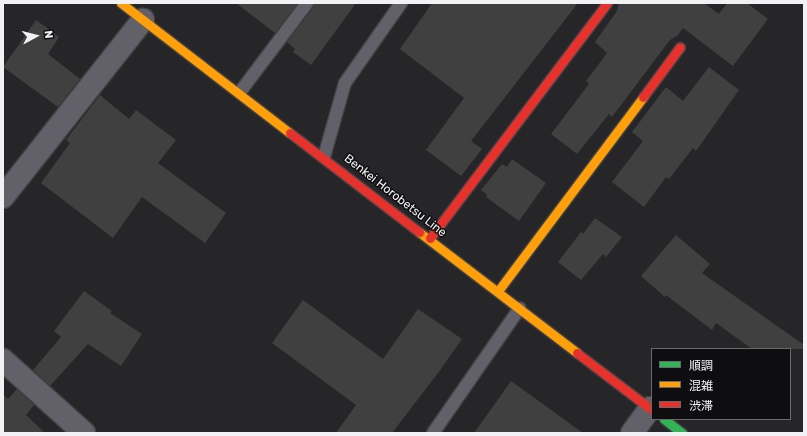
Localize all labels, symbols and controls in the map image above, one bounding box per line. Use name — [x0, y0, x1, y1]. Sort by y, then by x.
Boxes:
north arrow — [16, 16, 56, 56]
text: N — [41, 30, 55, 39]
street label: Benkei Horobetsu Line — [341, 152, 449, 240]
legend — [651, 348, 791, 420]
text: 順調 — [689, 359, 713, 373]
text: 混雑 — [689, 379, 713, 393]
text: 渋滞 — [689, 399, 713, 413]

